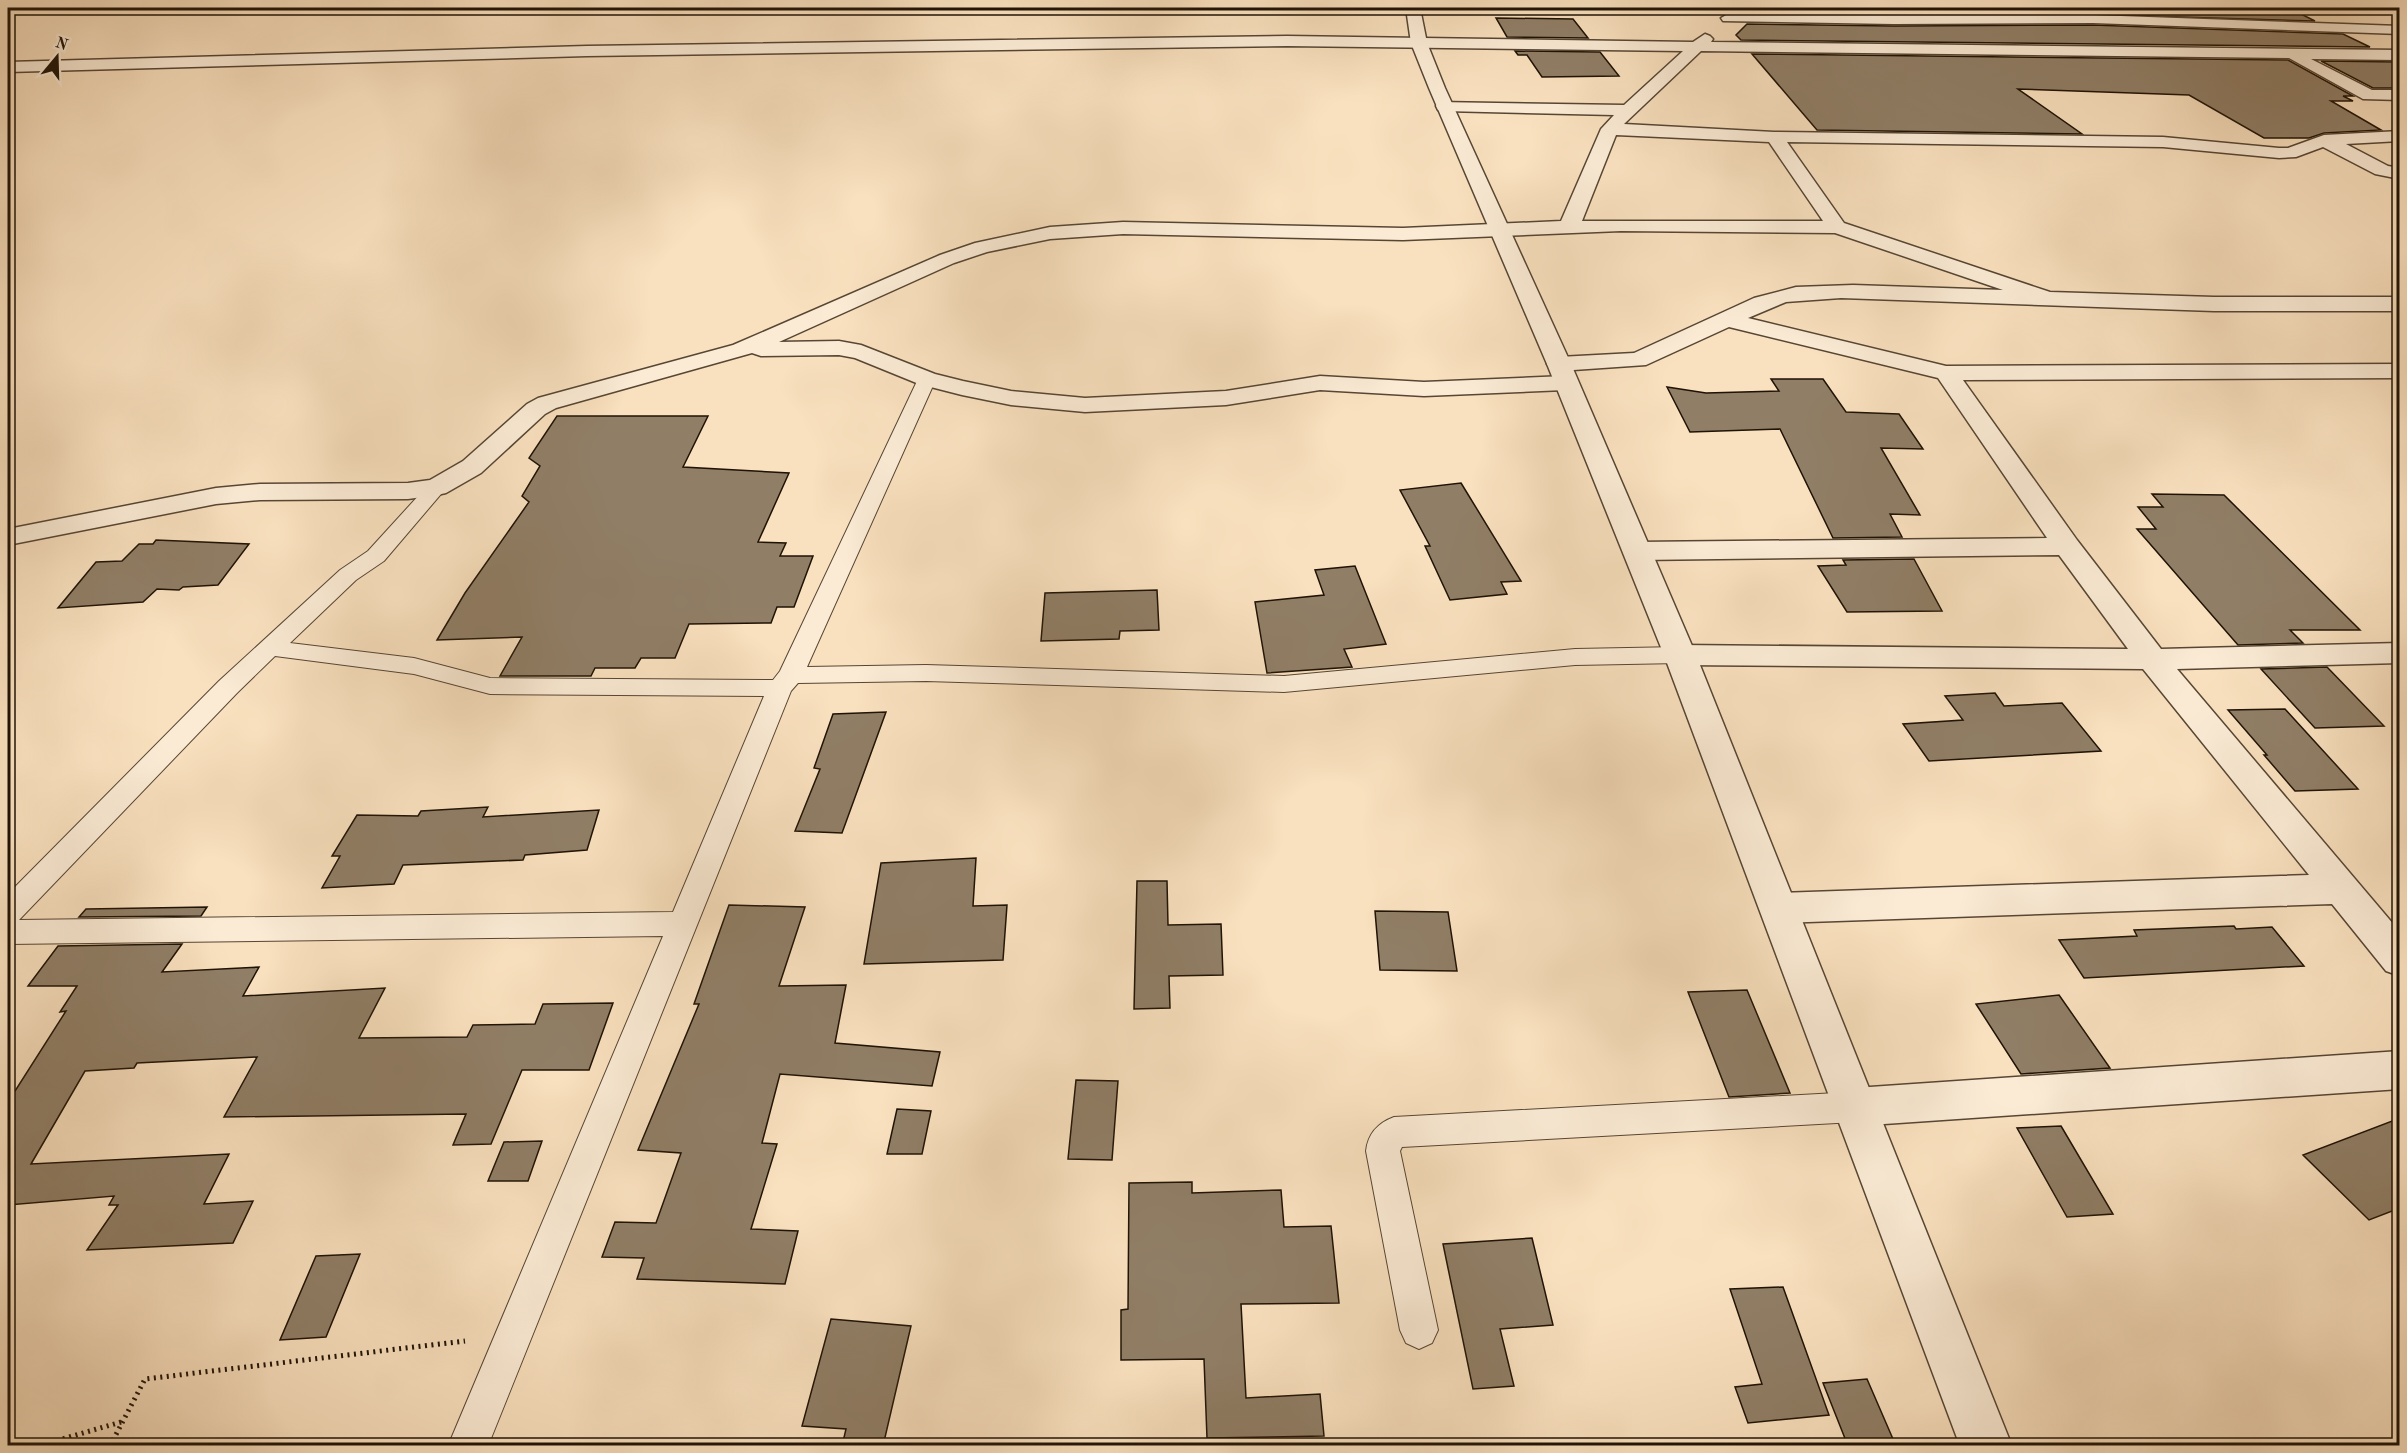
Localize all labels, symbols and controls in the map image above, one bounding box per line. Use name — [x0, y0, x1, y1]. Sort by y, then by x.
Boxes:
north arrow — [27, 27, 87, 87]
text: N — [53, 35, 70, 55]

